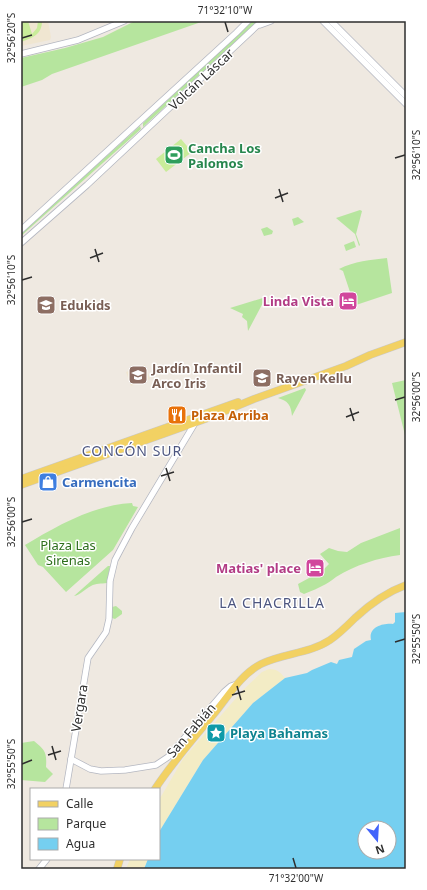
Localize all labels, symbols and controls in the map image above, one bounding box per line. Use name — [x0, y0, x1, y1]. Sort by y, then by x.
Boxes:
text: 71°32'10"W — [198, 3, 253, 17]
text: 32°56'20"S — [4, 12, 18, 63]
street label: Volcán Láscar — [165, 44, 238, 114]
text: 32°56'10"S — [409, 129, 423, 180]
place label: Cancha Los Palomos — [188, 139, 261, 172]
sports icon: Cancha Los Palomos — [163, 144, 185, 166]
text: 32°56'10"S — [4, 254, 18, 305]
hotel icon: Linda Vista — [337, 290, 359, 312]
place label: Linda Vista — [263, 292, 334, 310]
school or university icon: Edukids — [35, 294, 57, 316]
place label: Edukids — [60, 296, 111, 314]
place label: Jardín Infantil Arco Iris — [151, 359, 242, 392]
school or university icon: Jardín Infantil Arco Iris — [127, 364, 149, 386]
school or university icon: Rayen Kellu — [251, 367, 273, 389]
place label: Rayen Kellu — [276, 369, 352, 387]
text: 32°56'00"S — [409, 371, 423, 422]
restaurant icon: Plaza Arriba — [166, 404, 188, 426]
place label: Plaza Arriba — [191, 406, 269, 424]
district label: CONCÓN SUR — [82, 441, 182, 460]
shop icon: Carmencita — [37, 471, 59, 493]
place label: Carmencita — [62, 473, 137, 491]
text: 32°56'00"S — [4, 496, 18, 547]
park label: Plaza Las Sirenas — [40, 536, 96, 569]
hotel icon: Matias' place — [304, 557, 326, 579]
place label: Matias' place — [216, 559, 301, 577]
district label: LA CHACRILLA — [219, 593, 325, 612]
text: 32°55'50"S — [409, 613, 423, 664]
street label: Vergara — [66, 683, 92, 733]
street label: San Fabián — [162, 699, 220, 761]
place icon: Playa Bahamas — [205, 722, 227, 744]
place label: Playa Bahamas — [230, 724, 328, 742]
text: 32°55'50"S — [4, 738, 18, 789]
legend — [30, 788, 160, 860]
text: Calle — [66, 795, 94, 812]
text: Parque — [66, 815, 107, 832]
north arrow — [357, 820, 397, 860]
text: Agua — [66, 835, 95, 852]
text: N — [374, 841, 387, 859]
text: 71°32'00"W — [269, 871, 324, 885]

